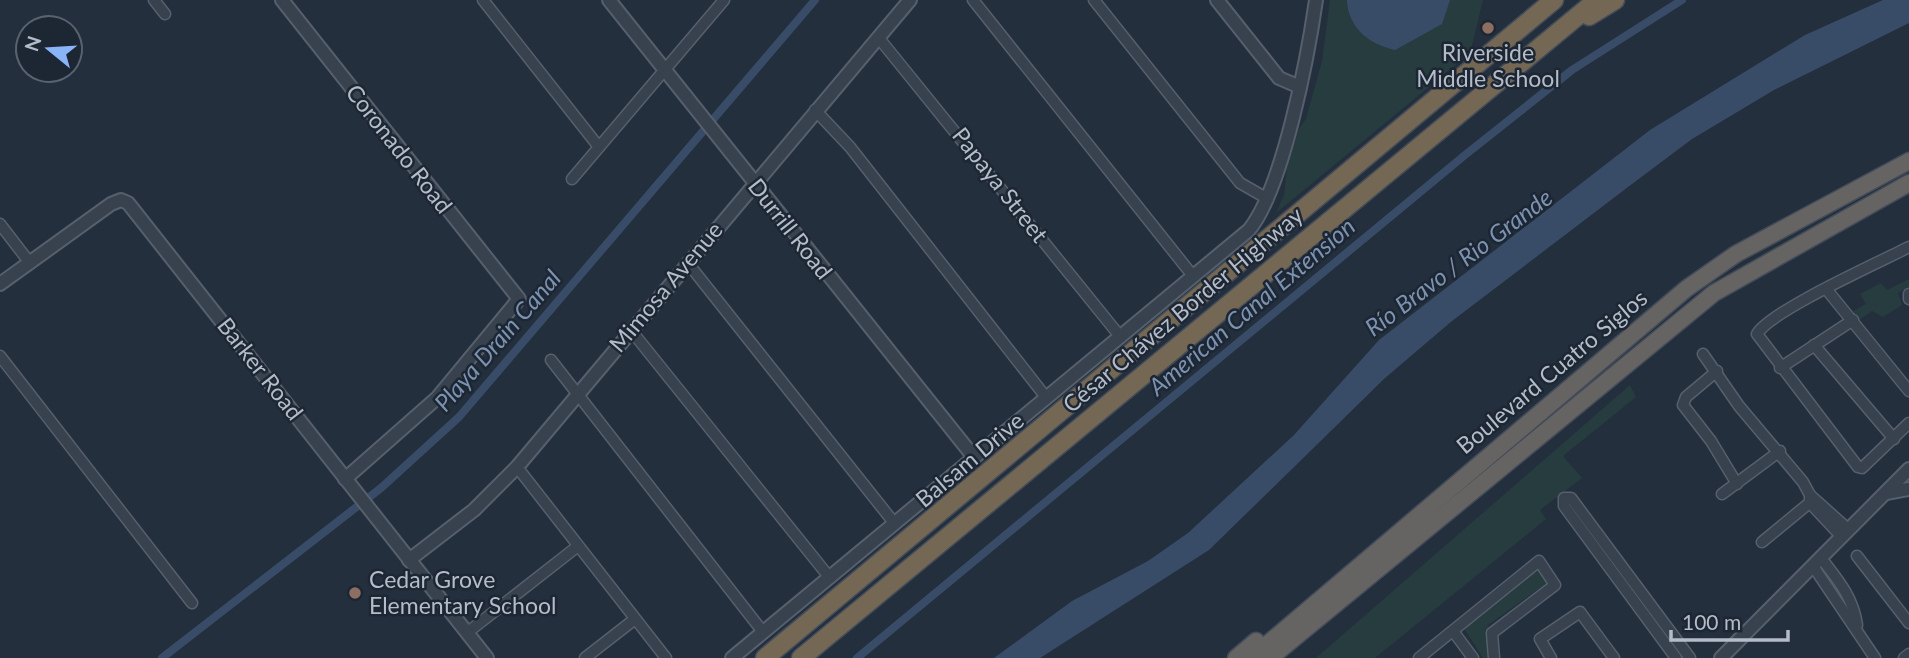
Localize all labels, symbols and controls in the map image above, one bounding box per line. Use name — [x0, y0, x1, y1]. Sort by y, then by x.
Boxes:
north arrow — [14, 14, 84, 84]
marker: Riverside Middle School — [1480, 20, 1496, 36]
text: N — [19, 33, 46, 54]
place label: Riverside Middle School — [1416, 38, 1560, 92]
street label: Coronado Road — [341, 78, 459, 219]
street label: Papaya Street — [947, 121, 1055, 248]
street label: Durrill Road — [743, 172, 839, 284]
water label: Río Bravo / Rio Grande — [1359, 182, 1557, 342]
street label: César Chávez Border Highway — [1057, 200, 1308, 418]
water label: American Canal Extension — [1141, 211, 1360, 401]
street label: Mimosa Avenue — [603, 216, 728, 357]
water label: Playa Drain Canal — [428, 263, 567, 417]
street label: Boulevard Cuatro Siglos — [1450, 283, 1652, 459]
street label: Barker Road — [212, 312, 310, 425]
street label: Balsam Drive — [910, 406, 1029, 513]
place label: Cedar Grove Elementary School — [369, 565, 556, 619]
marker: Cedar Grove Elementary School — [347, 585, 363, 601]
scale bar — [1671, 598, 1788, 642]
text: 100 m — [1682, 609, 1741, 634]

